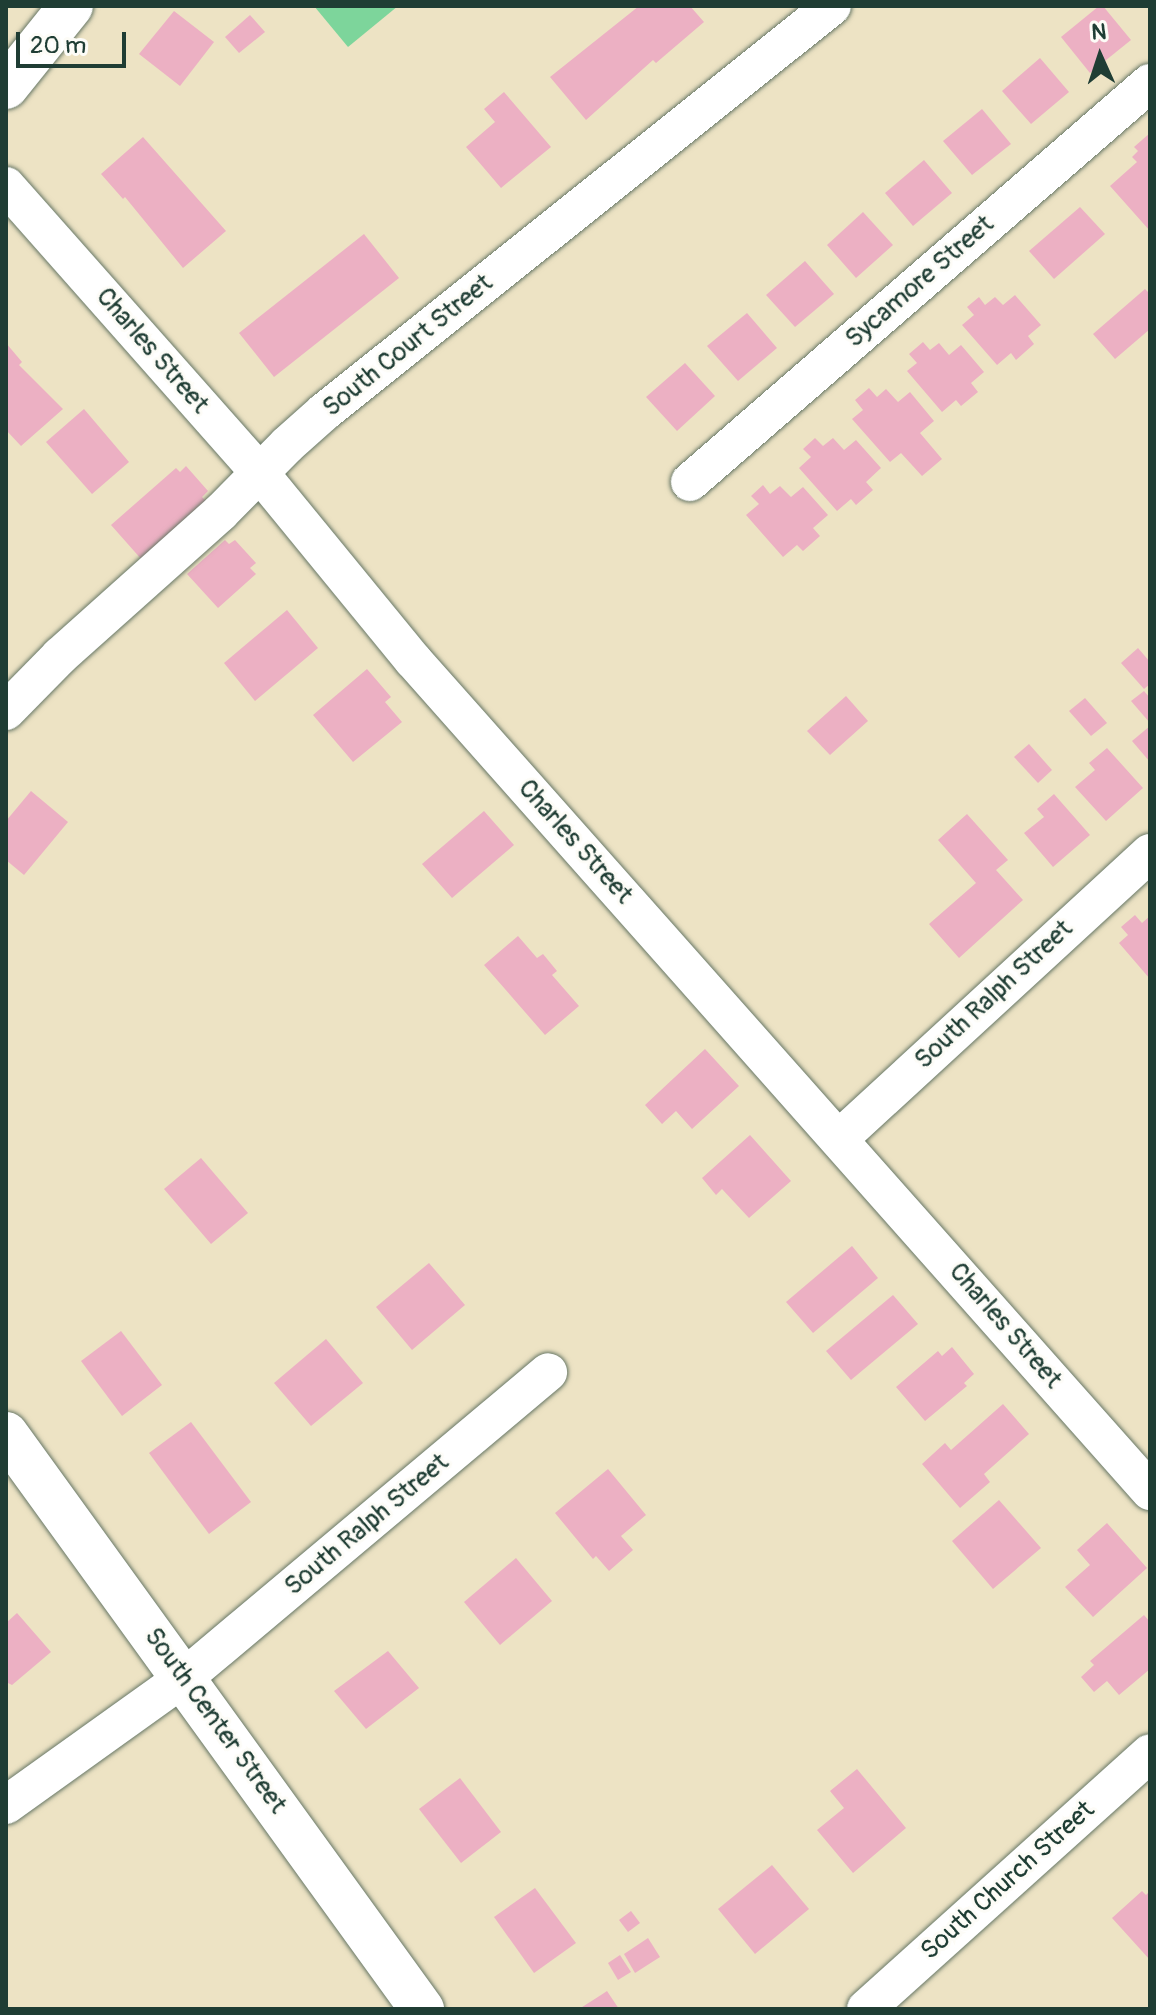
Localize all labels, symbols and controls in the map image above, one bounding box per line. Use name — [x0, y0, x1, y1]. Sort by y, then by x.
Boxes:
scale bar — [20, 16, 130, 66]
north arrow — [1060, 16, 1140, 96]
text: N — [1091, 18, 1107, 46]
text: 20 m — [30, 31, 86, 60]
street label: Sycamore Street — [839, 209, 1001, 355]
street label: South Court Street — [317, 268, 499, 424]
street label: Charles Street — [89, 282, 215, 420]
street label: Charles Street — [511, 773, 639, 911]
street label: South Ralph Street — [909, 914, 1079, 1076]
street label: Charles Street — [942, 1257, 1068, 1395]
street label: South Ralph Street — [279, 1447, 455, 1603]
street label: South Center Street — [137, 1622, 293, 1820]
street label: South Church Street — [915, 1795, 1101, 1967]

